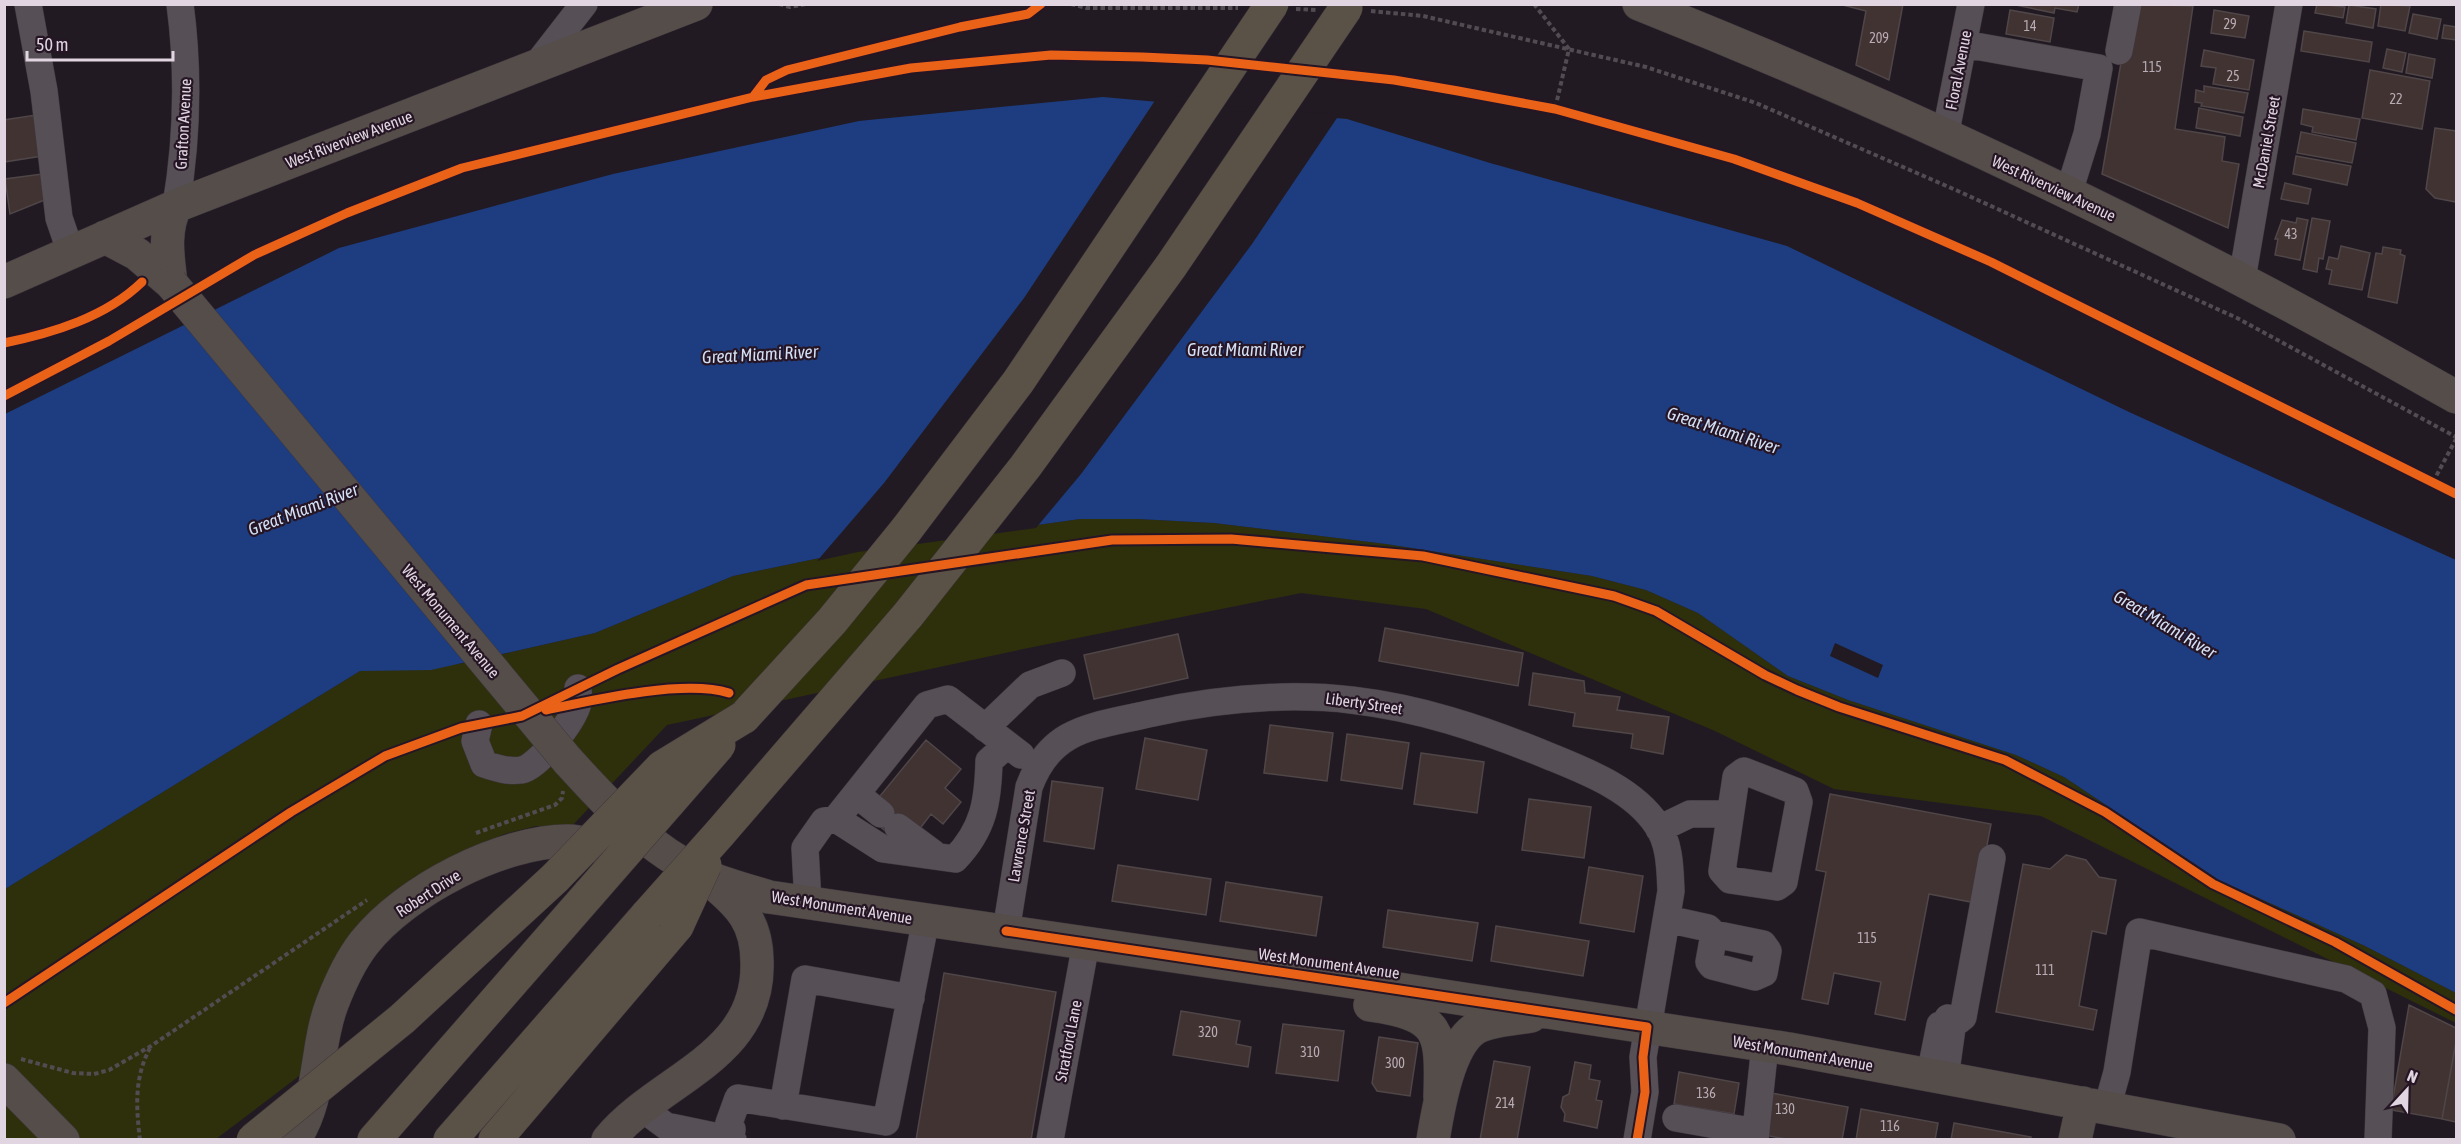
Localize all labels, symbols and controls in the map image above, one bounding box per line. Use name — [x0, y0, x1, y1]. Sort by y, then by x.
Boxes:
house number: 29 — [2223, 16, 2237, 32]
house number: 14 — [2023, 18, 2037, 34]
scale bar — [27, 24, 172, 62]
street label: Floral Avenue — [1941, 29, 1975, 111]
house number: 209 — [1869, 30, 1889, 46]
text: 50 m — [36, 34, 68, 55]
house number: 115 — [2142, 59, 2162, 75]
house number: 25 — [2226, 68, 2240, 84]
street label: Grafton Avenue — [172, 78, 194, 170]
house number: 22 — [2389, 91, 2403, 107]
street label: McDaniel Street — [2249, 94, 2283, 189]
street label: West Riverview Avenue — [283, 107, 415, 171]
street label: West Riverview Avenue — [1989, 151, 2119, 225]
house number: 43 — [2284, 226, 2298, 242]
water label: Great Miami River — [1187, 339, 1304, 360]
water label: Great Miami River — [701, 340, 819, 368]
water label: Great Miami River — [1665, 402, 1782, 458]
water label: Great Miami River — [245, 478, 362, 540]
street label: West Monument Avenue — [398, 561, 504, 681]
water label: Great Miami River — [2110, 585, 2221, 663]
street label: Liberty Street — [1324, 689, 1404, 718]
street label: Lawrence Street — [1004, 788, 1038, 884]
street label: Robert Drive — [393, 866, 463, 920]
street label: West Monument Avenue — [770, 887, 914, 927]
house number: 115 — [1857, 930, 1877, 946]
street label: West Monument Avenue — [1257, 944, 1401, 982]
house number: 111 — [2035, 962, 2055, 978]
street label: Stratford Lane — [1051, 999, 1085, 1083]
house number: 320 — [1198, 1024, 1218, 1040]
street label: West Monument Avenue — [1731, 1032, 1875, 1074]
house number: 310 — [1300, 1044, 1320, 1060]
house number: 300 — [1385, 1055, 1405, 1071]
north arrow — [2377, 1060, 2437, 1120]
text: N — [2405, 1066, 2420, 1086]
house number: 136 — [1696, 1085, 1716, 1101]
house number: 214 — [1495, 1095, 1515, 1111]
house number: 130 — [1775, 1101, 1795, 1117]
house number: 116 — [1880, 1118, 1900, 1134]

